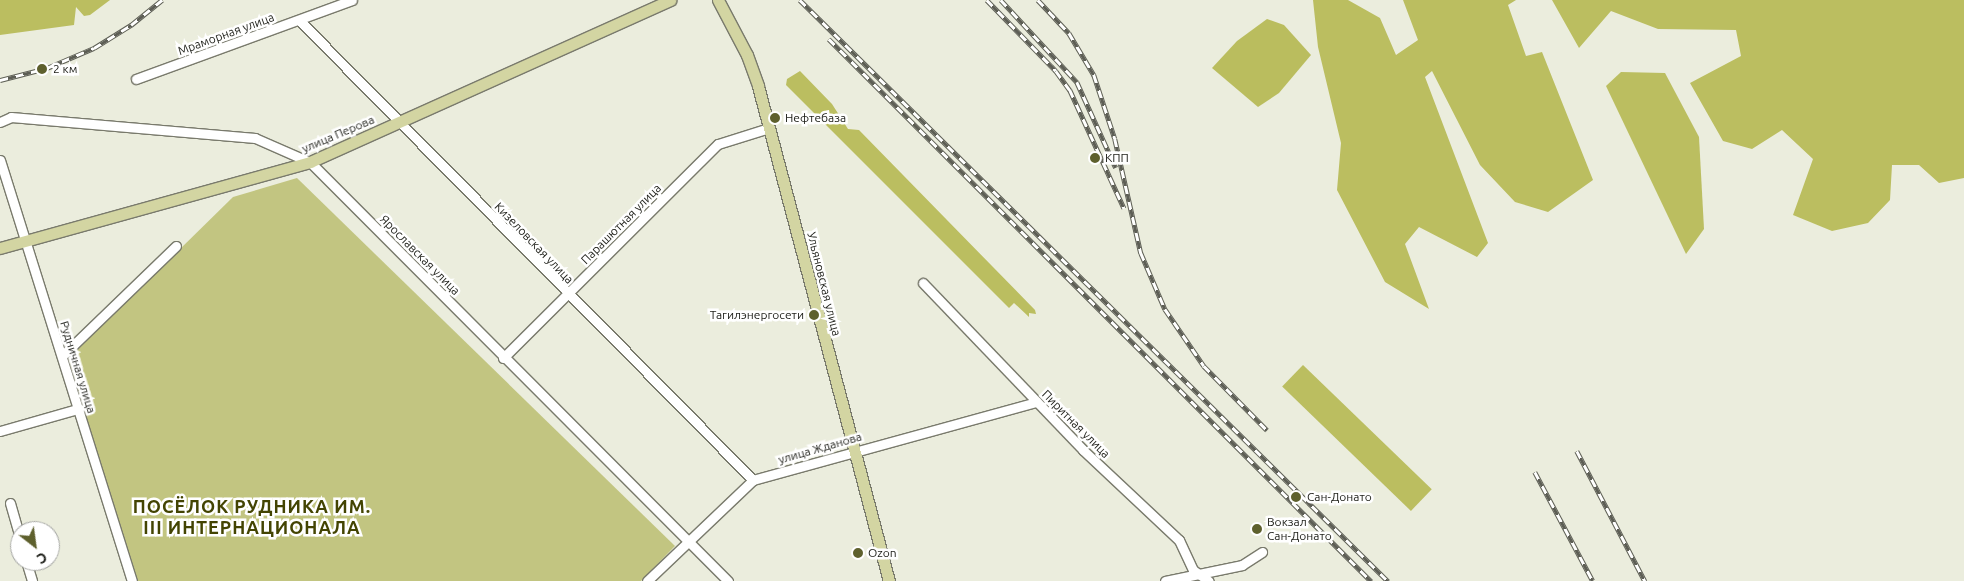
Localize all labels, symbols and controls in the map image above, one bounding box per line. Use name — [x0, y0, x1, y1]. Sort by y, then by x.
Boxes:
street label: Мраморная улица — [176, 10, 276, 58]
marker: 2 км — [35, 62, 49, 76]
place label: 2 км — [53, 62, 77, 76]
place label: Нефтебаза — [785, 111, 846, 125]
street label: улица Перова — [300, 112, 376, 156]
marker: Нефтебаза — [769, 112, 781, 124]
place label: КПП — [1105, 151, 1129, 165]
marker: КПП — [1089, 152, 1101, 164]
street label: Парашютная улица — [578, 181, 664, 267]
street label: Кизеловская улица — [492, 199, 576, 287]
street label: Ярославская улица — [377, 212, 463, 298]
street label: Ульяновская улица — [804, 231, 844, 337]
place label: Тагилэнергосети — [710, 308, 804, 322]
marker: Тагилэнергосети — [808, 309, 820, 321]
street label: Рудничная улица — [57, 319, 99, 415]
street label: Пиритная улица — [1039, 387, 1113, 461]
street label: улица Жданова — [777, 429, 863, 467]
marker: Сан-Донато — [1289, 490, 1303, 504]
place label: Сан-Донато — [1307, 490, 1372, 504]
district label: ПОСЁЛОК РУДНИКА ИМ. III ИНТЕРНАЦИОНАЛА — [130, 496, 374, 538]
place label: Вокзал Сан-Донато — [1267, 515, 1332, 543]
north arrow — [10, 521, 60, 571]
marker: Вокзал Сан-Донато — [1251, 523, 1263, 535]
place label: Ozon — [868, 546, 897, 560]
marker: Ozon — [852, 547, 864, 559]
text: С — [34, 549, 50, 567]

